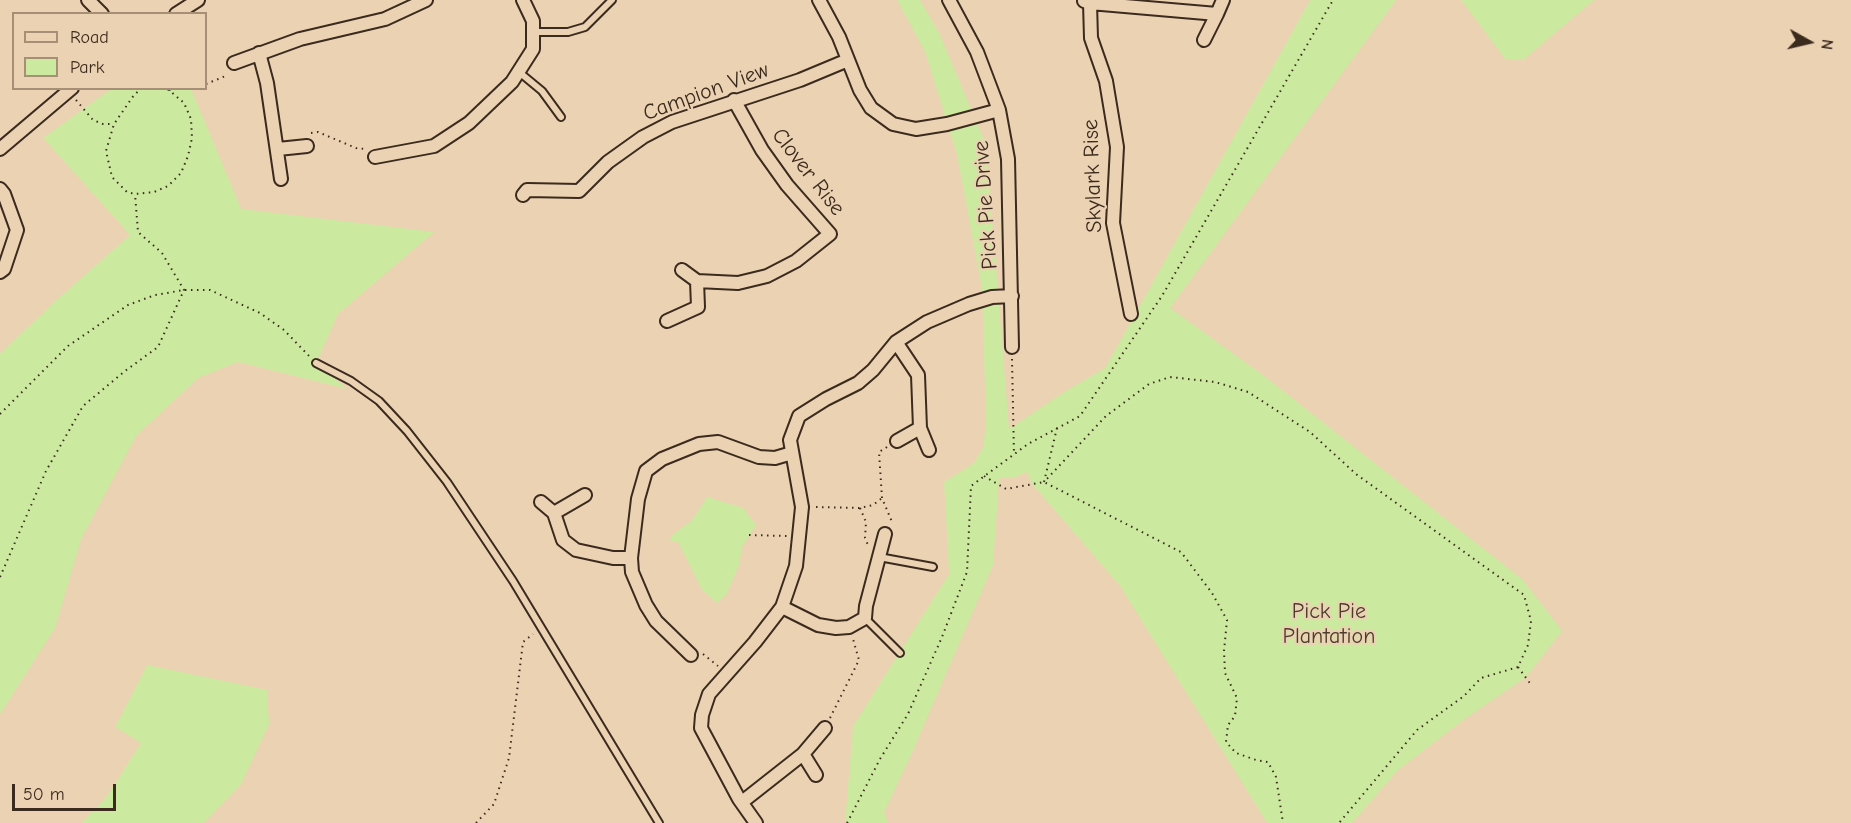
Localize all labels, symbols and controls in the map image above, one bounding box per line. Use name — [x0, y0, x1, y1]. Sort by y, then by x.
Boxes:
legend — [12, 12, 207, 90]
north arrow — [1779, 12, 1839, 72]
text: Road — [70, 27, 109, 48]
text: N — [1817, 38, 1836, 51]
text: Park — [70, 57, 104, 78]
street label: Campion View — [640, 57, 772, 127]
street label: Skylark Rise — [1078, 119, 1108, 233]
street label: Clover Rise — [766, 123, 850, 221]
street label: Pick Pie Drive — [968, 140, 1004, 270]
park label: Pick Pie Plantation — [1283, 599, 1375, 650]
scale bar — [15, 772, 118, 810]
text: 50 m — [23, 784, 65, 805]

